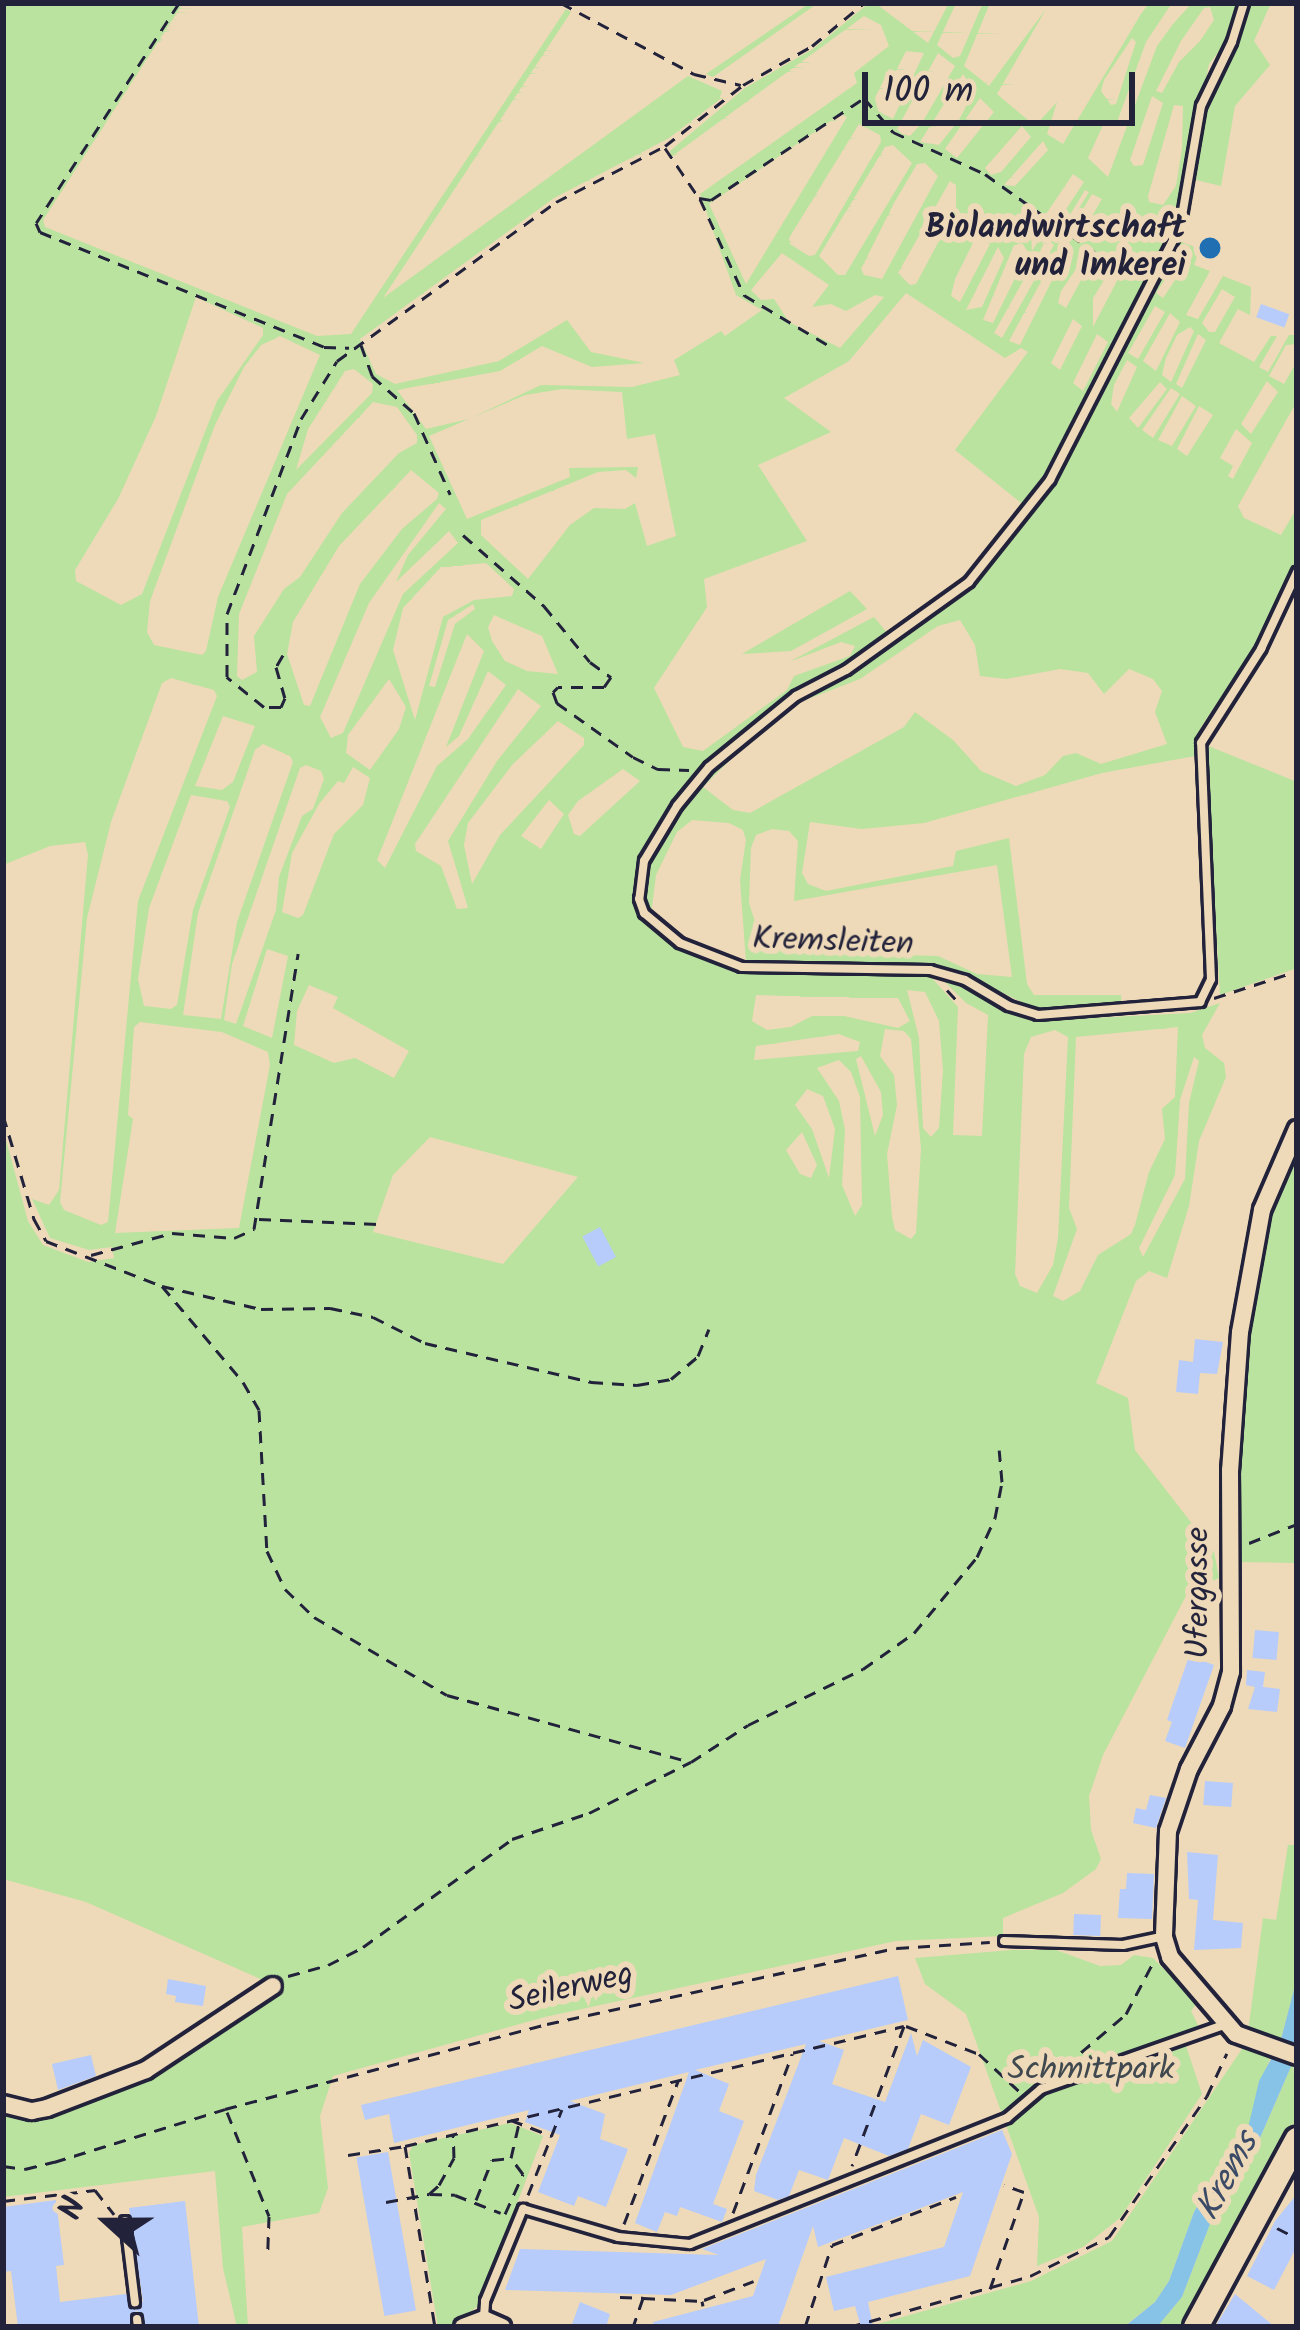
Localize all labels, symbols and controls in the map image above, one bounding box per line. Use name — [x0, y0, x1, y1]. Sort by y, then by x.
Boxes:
scale bar — [868, 48, 1141, 122]
text: 100 m — [883, 64, 973, 121]
place label: Biolandwirtschaft und Imkerei — [925, 209, 1186, 287]
marker: Biolandwirtschaft und Imkerei — [1197, 235, 1223, 261]
street label: Kremsleiten — [752, 920, 914, 966]
street label: Ufergasse — [1180, 1527, 1220, 1659]
street label: Seilerweg — [505, 1955, 637, 2023]
park label: Schmittpark — [1007, 2051, 1175, 2091]
water label: Krems — [1187, 2126, 1269, 2228]
north arrow — [48, 2162, 168, 2282]
text: N — [45, 2190, 102, 2228]

